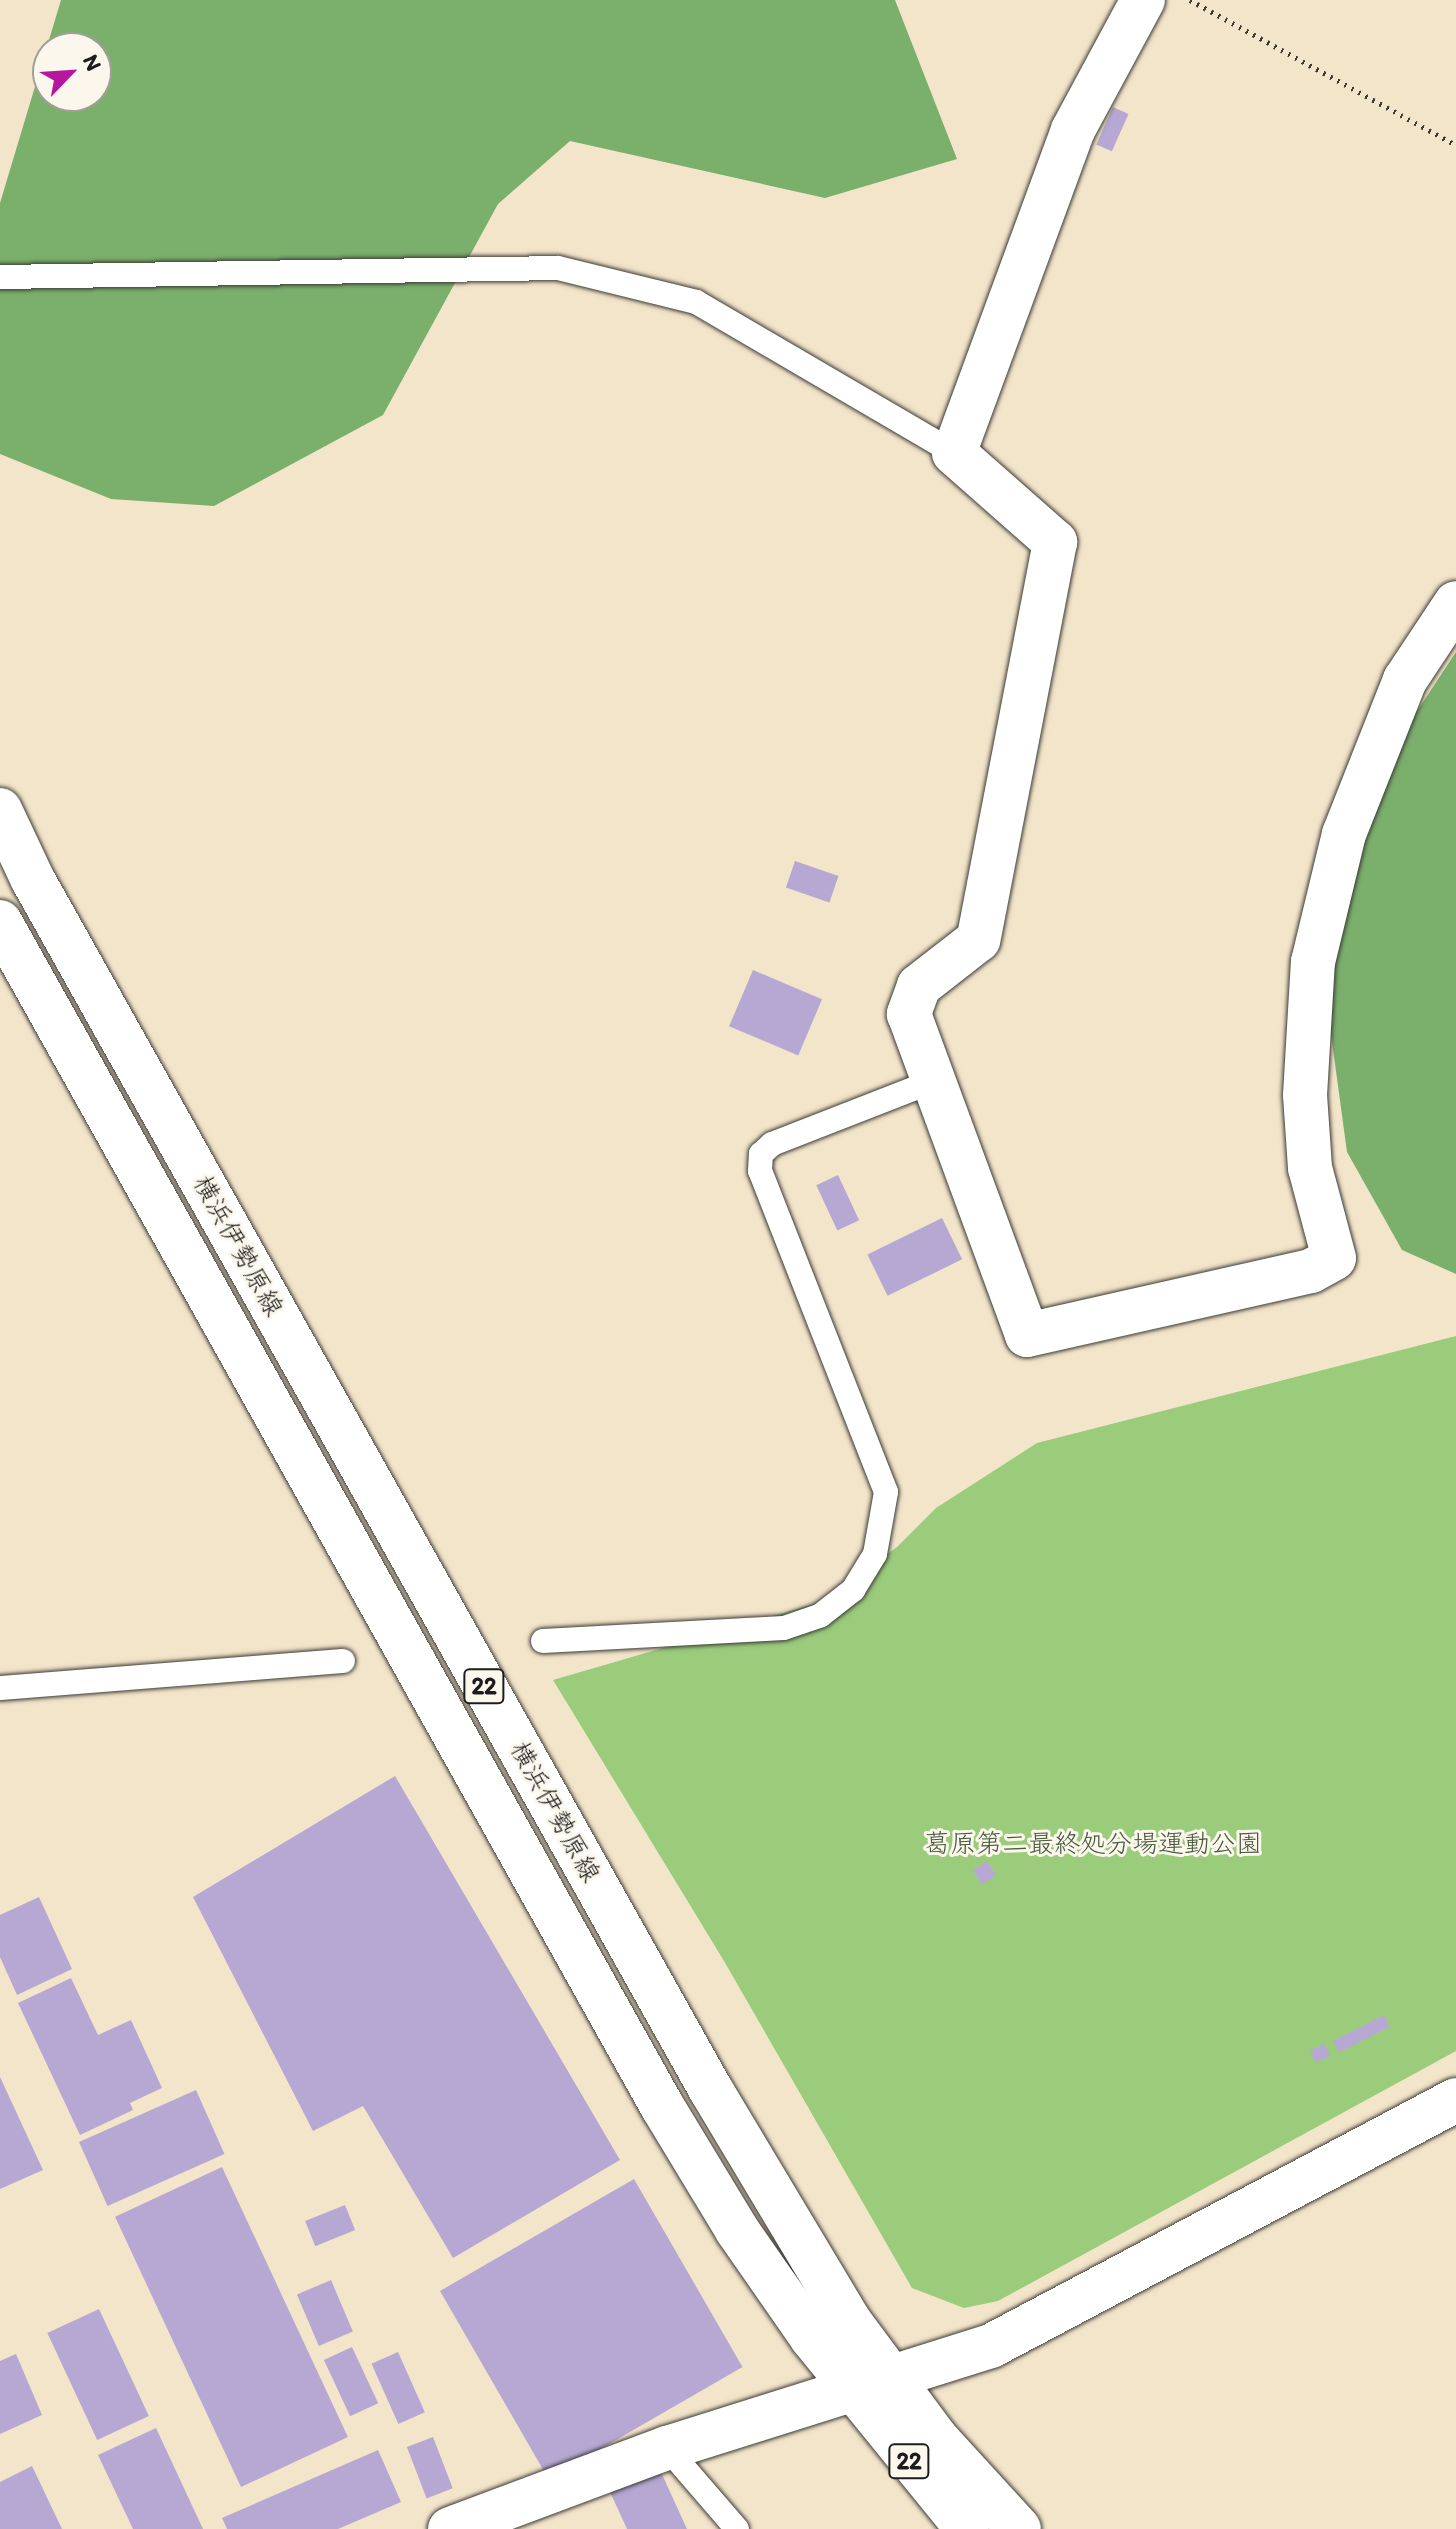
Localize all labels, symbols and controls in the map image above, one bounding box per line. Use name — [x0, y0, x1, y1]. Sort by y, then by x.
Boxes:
north arrow — [32, 32, 112, 112]
text: N — [77, 50, 108, 75]
street label: 横浜伊勢原線 — [187, 1170, 289, 1322]
road number: 22 — [462, 1666, 506, 1706]
street label: 横浜伊勢原線 — [504, 1736, 606, 1888]
park label: 葛原第二最終処分場運動公園 — [924, 1828, 1262, 1860]
road number: 22 — [887, 2441, 931, 2481]

